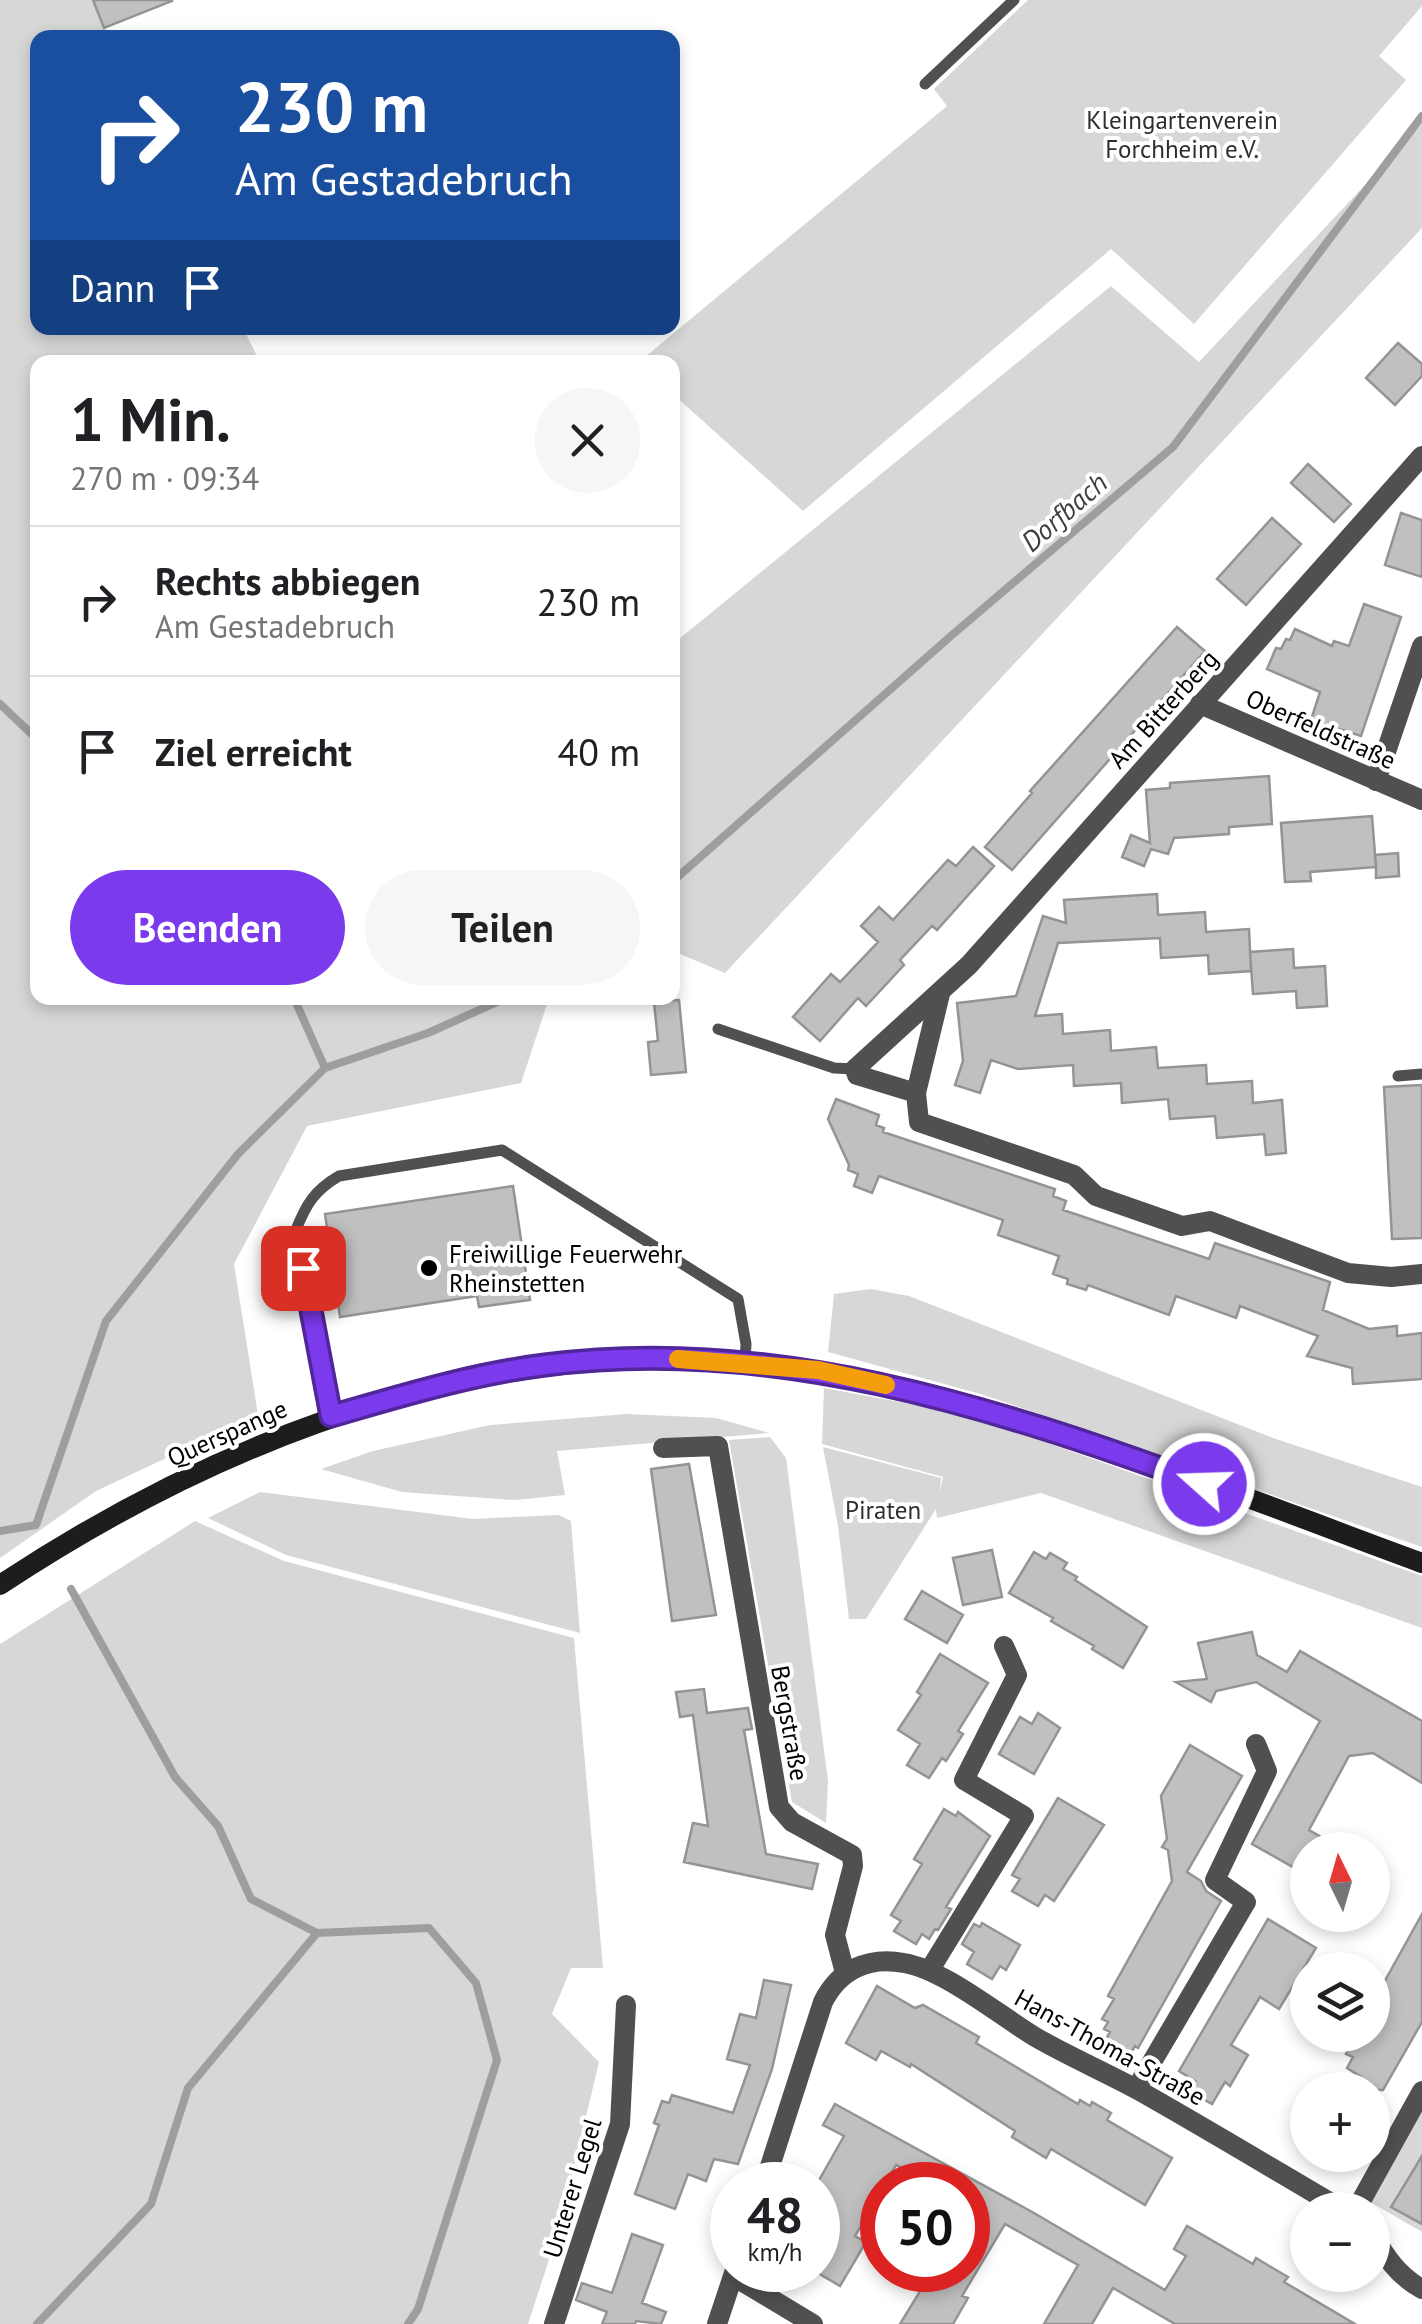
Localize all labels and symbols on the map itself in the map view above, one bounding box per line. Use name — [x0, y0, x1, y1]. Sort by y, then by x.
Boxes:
park label: Kleingartenverein Forchheim e.V. — [1086, 104, 1278, 165]
water label: Dorfbach — [1013, 464, 1115, 559]
street label: Am Bitterberg — [1101, 643, 1225, 775]
street label: Oberfeldstraße — [1241, 682, 1401, 776]
pin — [261, 1226, 346, 1311]
place label: Freiwillige Feuerwehr Rheinstetten — [449, 1238, 683, 1299]
marker: Freiwillige Feuerwehr Rheinstetten — [418, 1257, 440, 1279]
street label: Querspange — [162, 1392, 292, 1474]
position arrow — [1152, 1432, 1256, 1536]
park label: Piraten — [845, 1494, 921, 1526]
street label: Bergstraße — [764, 1663, 816, 1783]
north arrow — [1290, 1832, 1390, 1932]
street label: Hans-Thoma-Straße — [1009, 1981, 1211, 2113]
street label: Unterer Legel — [536, 2114, 609, 2262]
speed limit sign: 50 — [860, 2162, 990, 2292]

